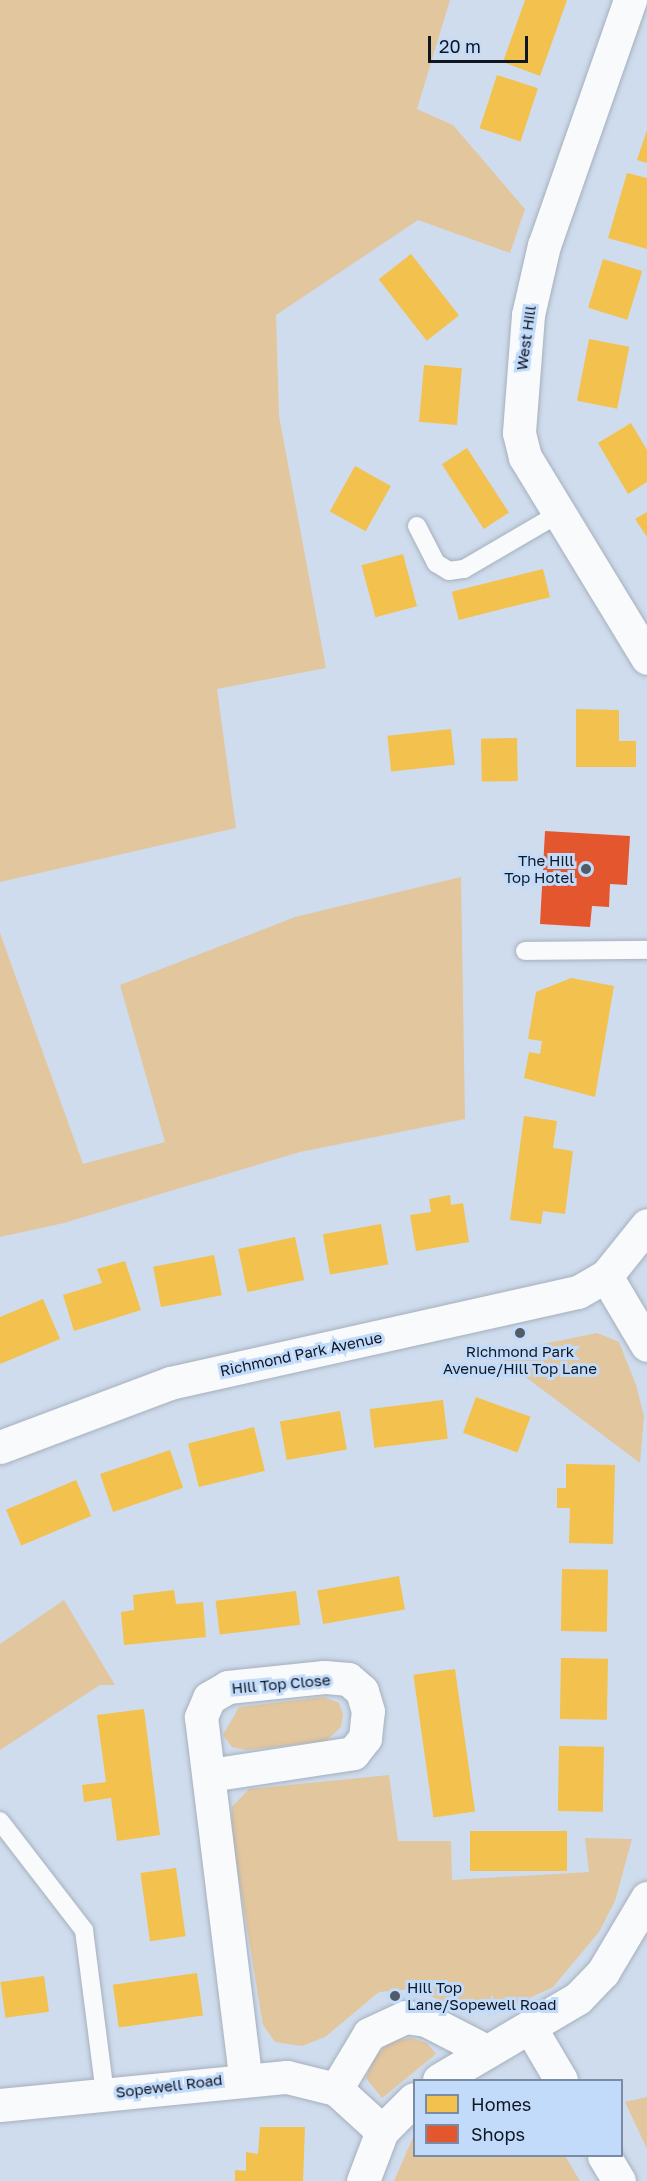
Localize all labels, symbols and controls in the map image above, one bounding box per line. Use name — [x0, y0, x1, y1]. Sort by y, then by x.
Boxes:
scale bar — [431, 24, 532, 62]
text: 20 m — [439, 35, 481, 57]
street label: West Hill — [513, 304, 539, 372]
place label: The Hill Top Hotel — [504, 851, 574, 886]
marker: The Hill Top Hotel — [579, 862, 593, 876]
marker: Richmond Park Avenue/Hill Top Lane — [513, 1326, 527, 1340]
street label: Richmond Park Avenue — [218, 1328, 384, 1380]
place label: Richmond Park Avenue/Hill Top Lane — [443, 1342, 597, 1377]
street label: Hill Top Close — [231, 1671, 331, 1697]
place label: Hill Top Lane/Sopewell Road — [407, 1978, 556, 2013]
marker: Hill Top Lane/Sopewell Road — [388, 1989, 402, 2003]
street label: Sopewell Road — [115, 2071, 223, 2101]
legend — [413, 2079, 623, 2157]
text: Homes — [471, 2093, 531, 2115]
text: Shops — [471, 2123, 525, 2145]

